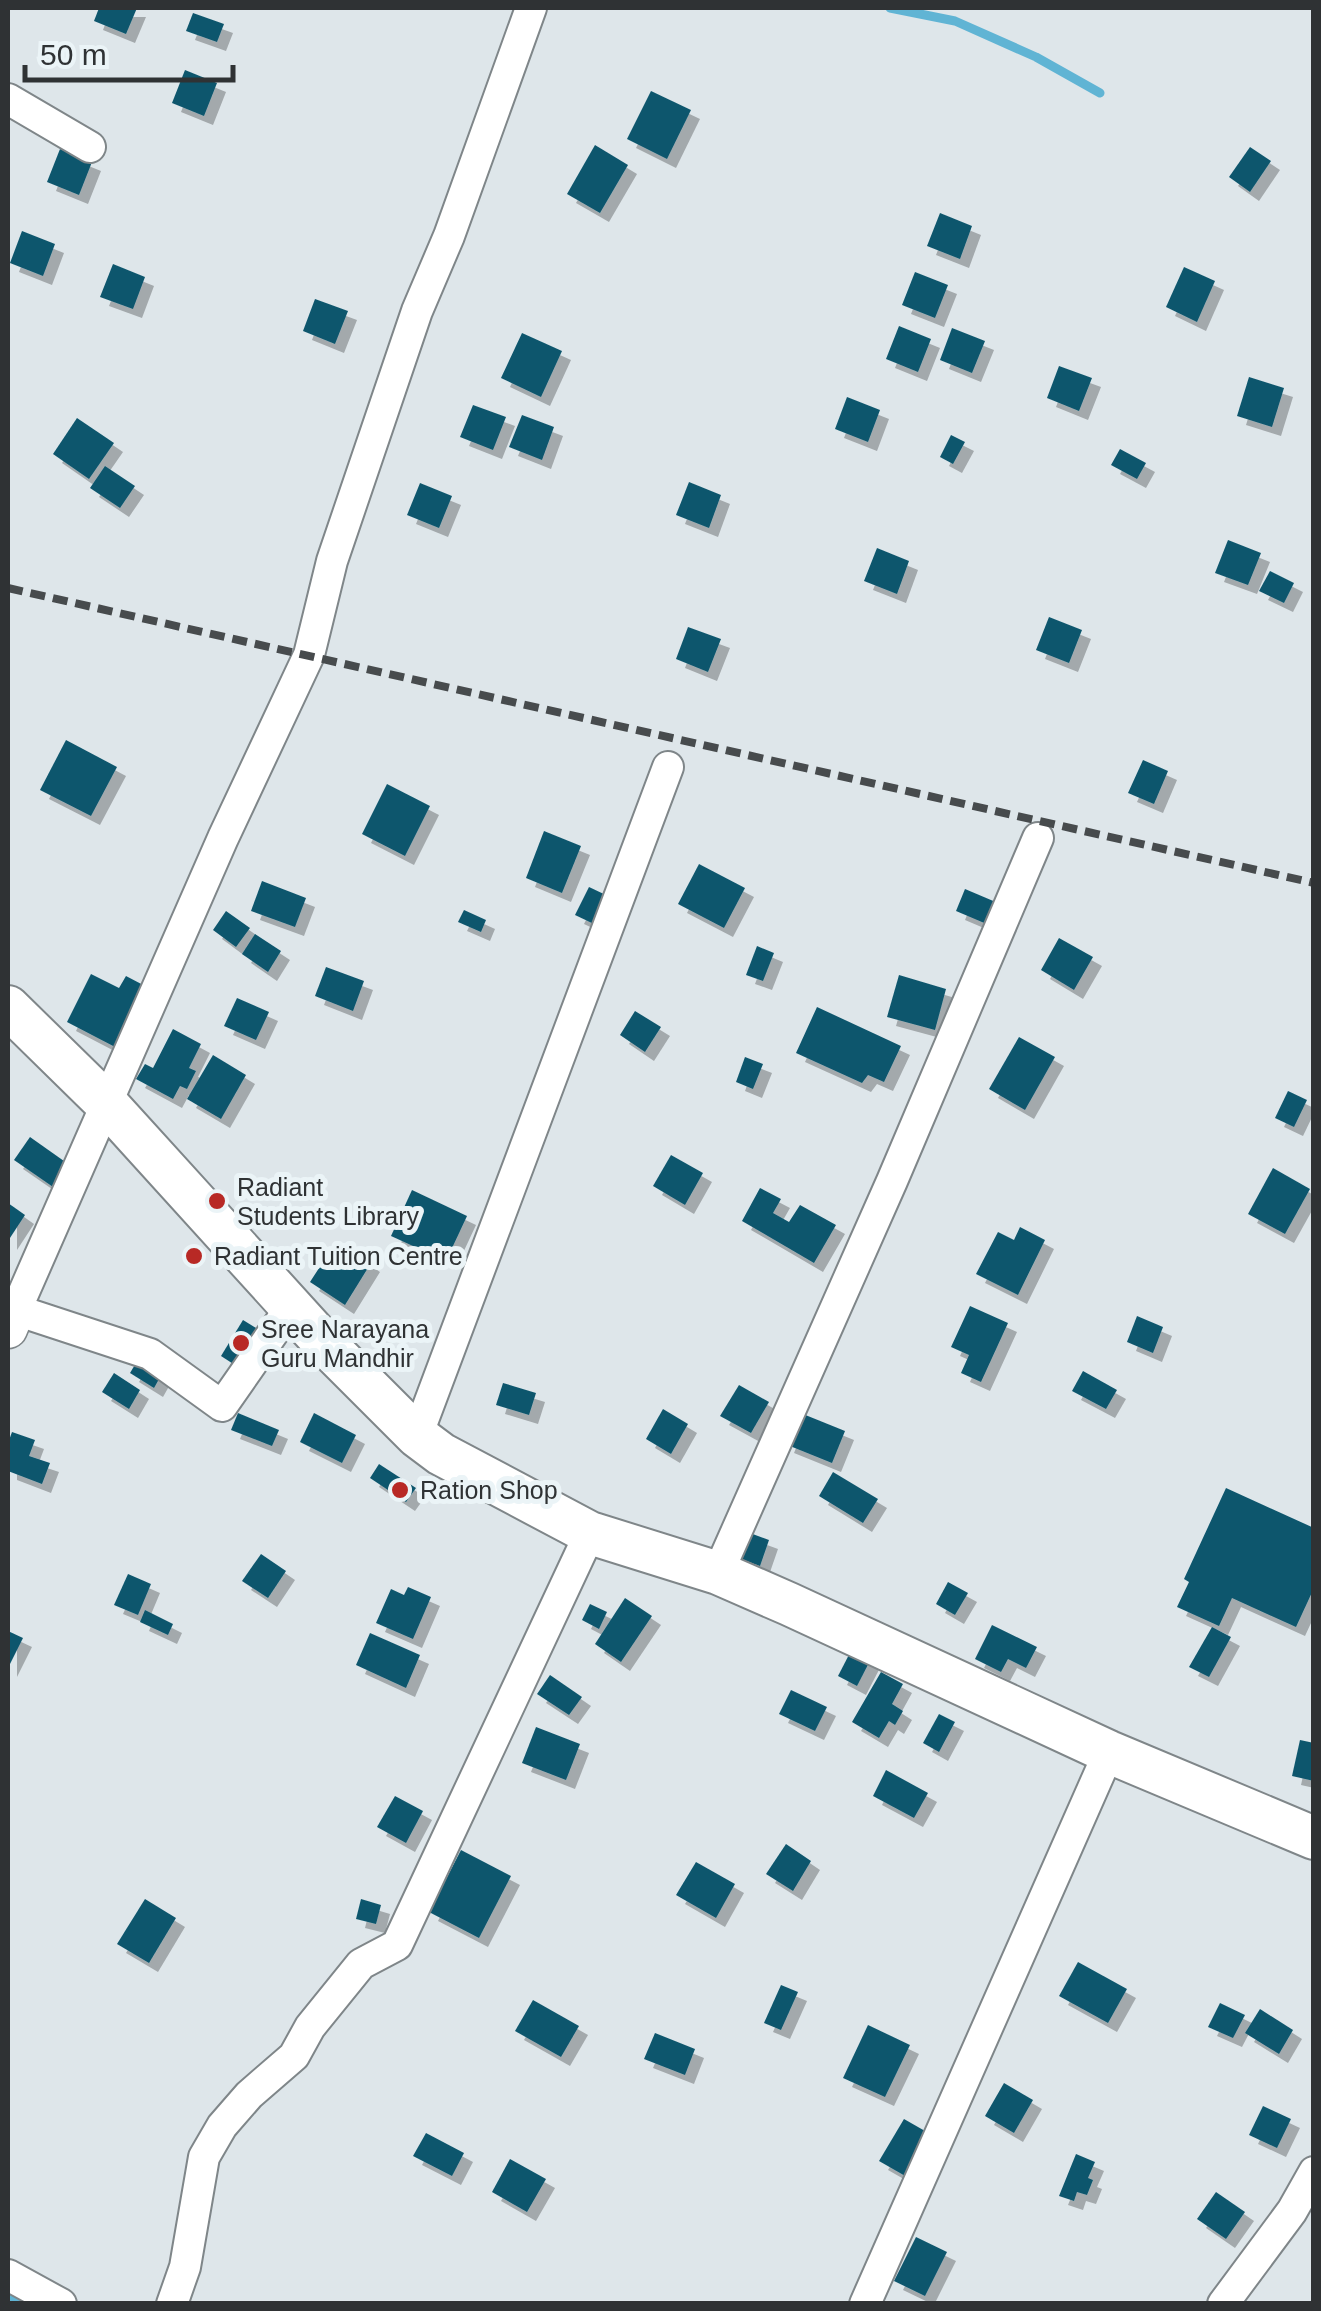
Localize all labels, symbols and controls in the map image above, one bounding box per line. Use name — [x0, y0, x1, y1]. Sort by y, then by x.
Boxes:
scale bar — [25, 20, 232, 82]
text: 50 m — [40, 38, 107, 71]
place label: Radiant Students Library — [237, 1173, 420, 1230]
marker: Radiant Students Library — [206, 1190, 228, 1212]
place label: Radiant Tuition Centre — [214, 1242, 463, 1270]
marker: Radiant Tuition Centre — [183, 1245, 205, 1267]
place label: Sree Narayana Guru Mandhir — [261, 1315, 429, 1372]
marker: Sree Narayana Guru Mandhir — [230, 1332, 252, 1354]
place label: Ration Shop — [420, 1476, 558, 1504]
marker: Ration Shop — [389, 1479, 411, 1501]

